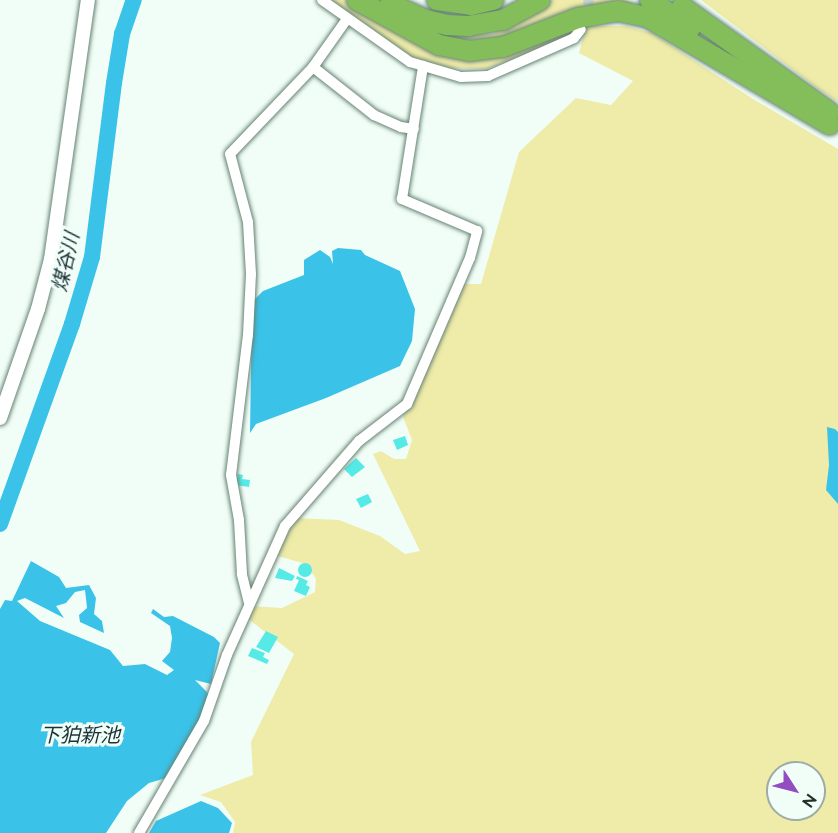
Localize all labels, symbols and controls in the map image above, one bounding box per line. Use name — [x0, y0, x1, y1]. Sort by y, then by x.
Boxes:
water label: 煤谷川 — [48, 230, 84, 294]
water label: 下狛新池 — [40, 723, 120, 747]
north arrow — [766, 761, 826, 821]
text: N — [798, 790, 821, 811]

